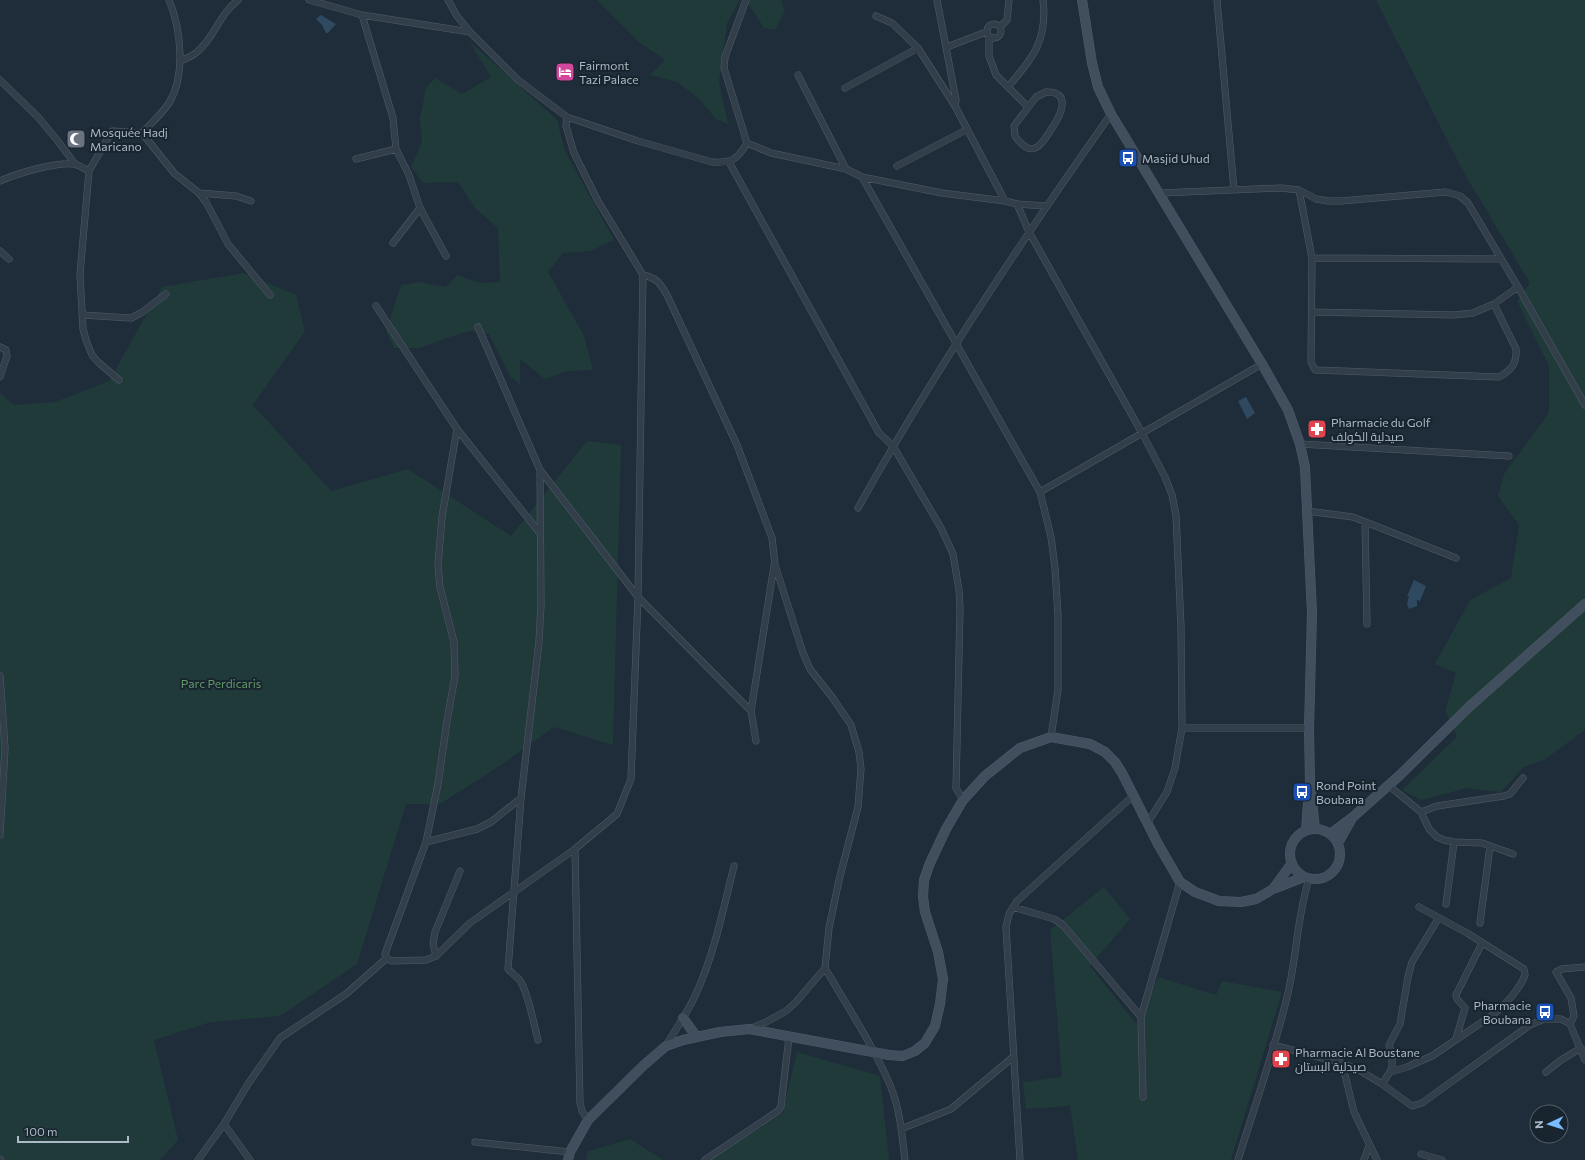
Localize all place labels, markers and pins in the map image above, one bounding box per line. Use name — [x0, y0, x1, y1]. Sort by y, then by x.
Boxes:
place label: Fairmont Tazi Palace — [579, 58, 639, 86]
hotel icon: Fairmont Tazi Palace — [554, 61, 576, 83]
place label: Mosquée Hadj Maricano — [90, 125, 168, 153]
mosque icon: Mosquée Hadj Maricano — [65, 128, 87, 150]
bus stop icon: Masjid Uhud — [1117, 147, 1139, 169]
place label: Masjid Uhud — [1142, 151, 1210, 165]
place label: Pharmacie du Golf صيدلية الكولف — [1331, 415, 1431, 444]
pharmacy icon: Pharmacie du Golf صيدلية الكولف — [1306, 418, 1328, 440]
place label: Rond Point Boubana — [1316, 778, 1376, 806]
bus stop icon: Rond Point Boubana — [1291, 781, 1313, 803]
place label: Pharmacie Boubana — [1473, 998, 1531, 1026]
bus stop icon: Pharmacie Boubana — [1534, 1001, 1556, 1023]
place label: Pharmacie Al Boustane صيدلية البستان — [1295, 1045, 1420, 1074]
pharmacy icon: Pharmacie Al Boustane صيدلية البستان — [1270, 1048, 1292, 1070]

